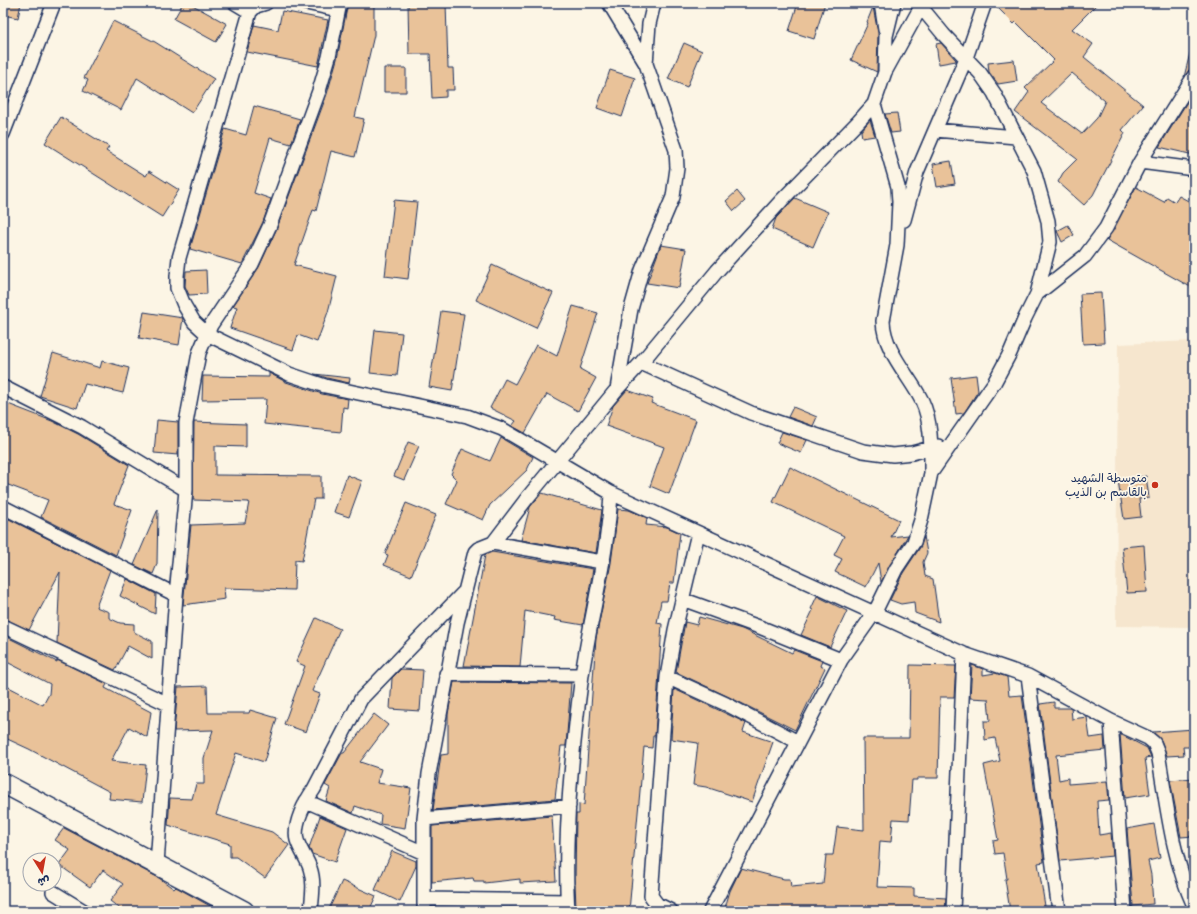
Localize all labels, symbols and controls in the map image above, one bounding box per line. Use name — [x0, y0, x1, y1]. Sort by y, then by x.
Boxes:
place label: متوسطة الشهيد بالقاسم بن الذيب — [1065, 467, 1147, 503]
marker: متوسطة الشهيد بالقاسم بن الذيب — [1150, 480, 1160, 490]
north arrow — [22, 852, 62, 892]
text: ش — [36, 871, 52, 892]

